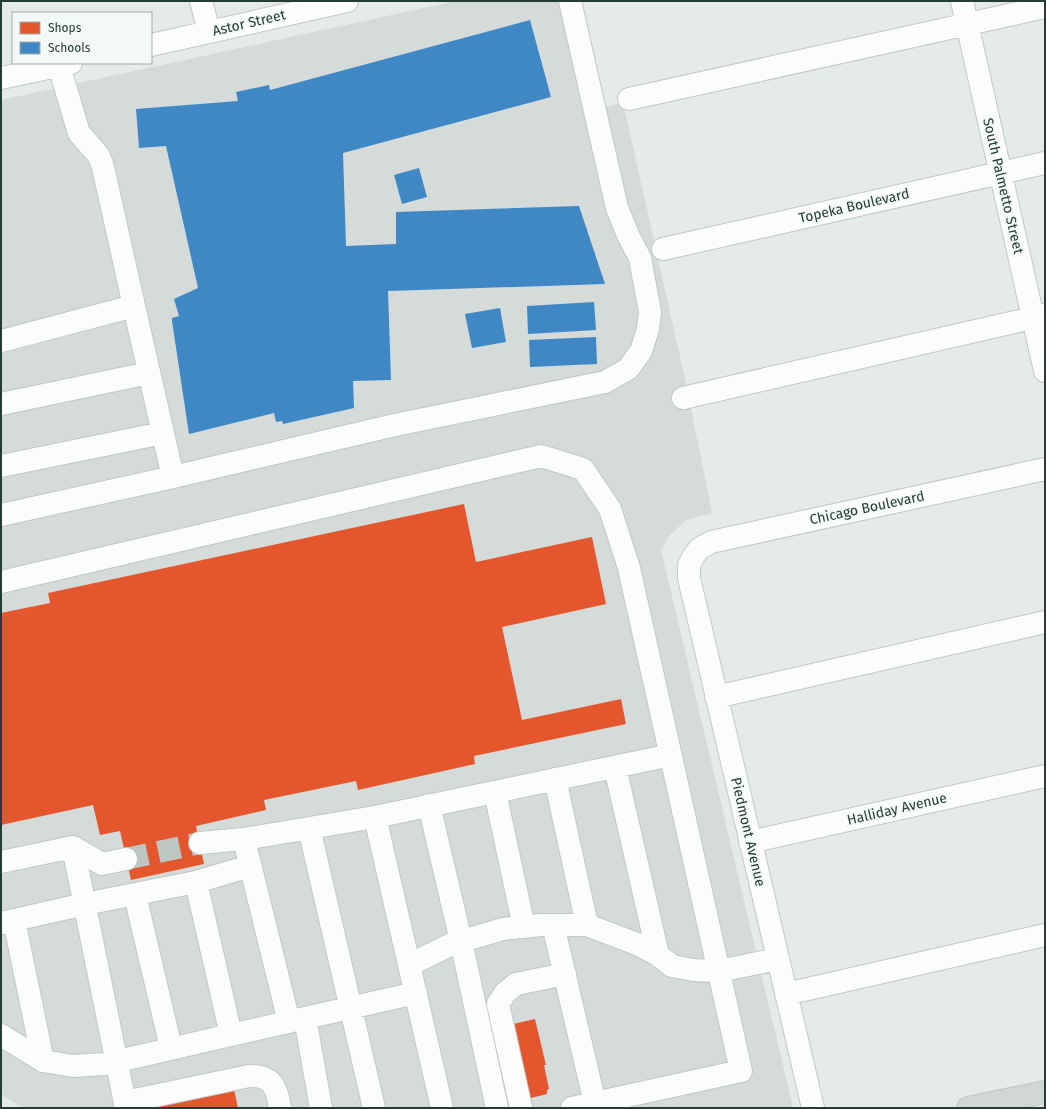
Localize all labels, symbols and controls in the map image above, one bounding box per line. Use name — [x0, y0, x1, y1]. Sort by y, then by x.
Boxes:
street label: Astor Street — [211, 6, 288, 40]
legend — [12, 12, 152, 64]
text: Shops — [48, 21, 82, 35]
text: Schools — [48, 41, 91, 55]
street label: South Palmetto Street — [979, 116, 1027, 257]
street label: Topeka Boulevard — [797, 185, 911, 227]
street label: Chicago Boulevard — [808, 488, 926, 528]
street label: Piedmont Avenue — [727, 776, 769, 888]
street label: Halliday Avenue — [845, 789, 949, 829]

